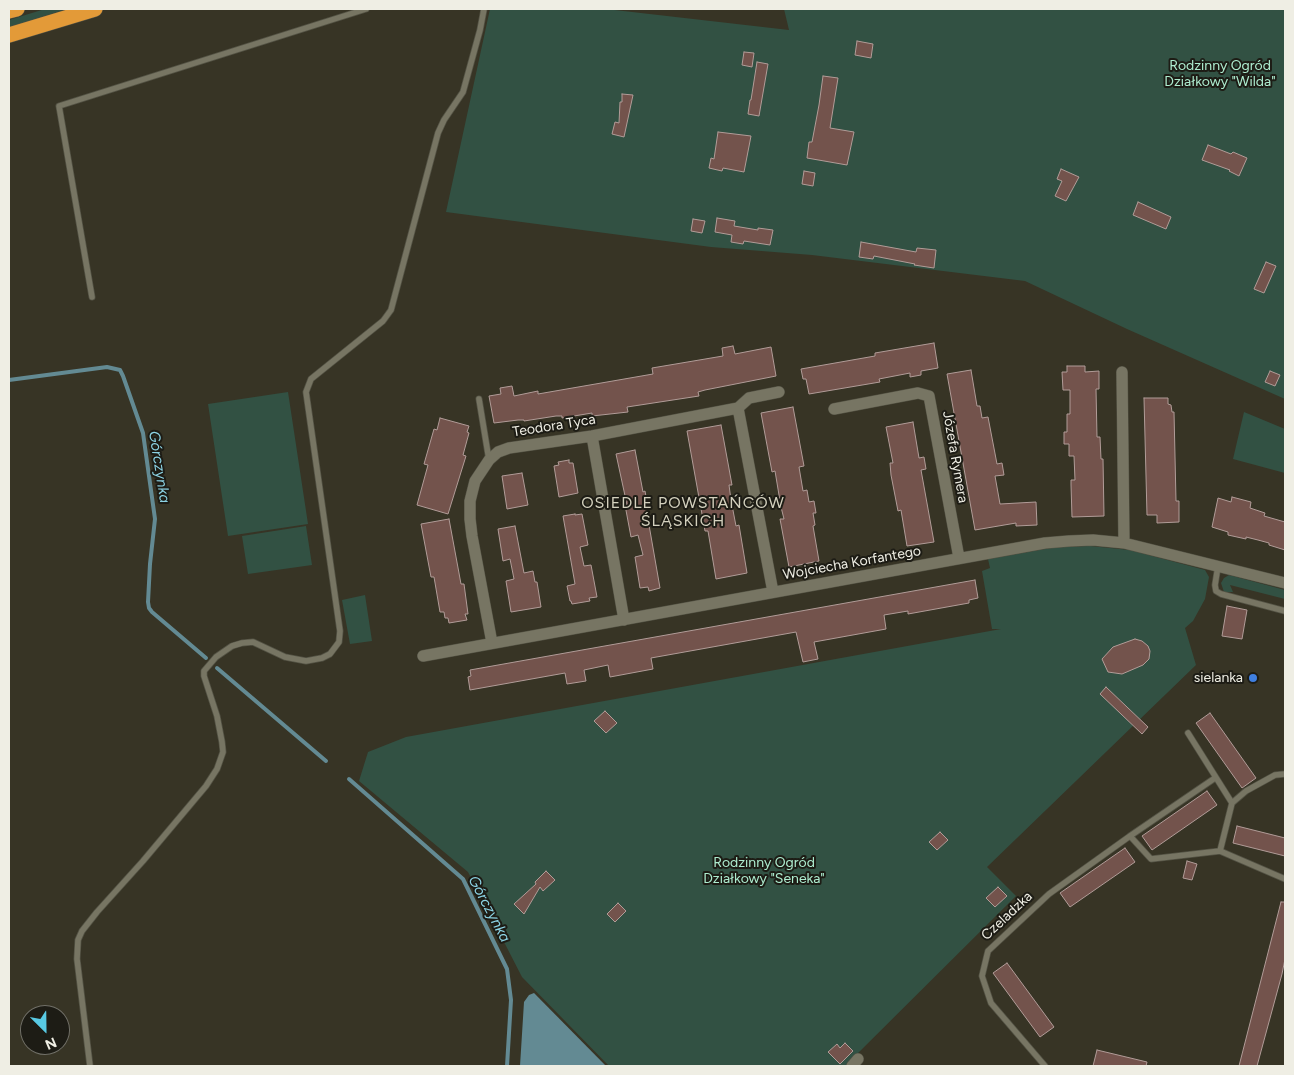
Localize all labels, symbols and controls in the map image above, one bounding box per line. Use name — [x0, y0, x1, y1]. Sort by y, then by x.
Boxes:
park label: Rodzinny Ogród Działkowy "Wilda" — [1164, 58, 1276, 90]
street label: Józefa Rymera — [939, 410, 971, 504]
street label: Teodora Tyca — [511, 411, 597, 441]
water label: Górczynka — [144, 430, 174, 504]
district label: OSIEDLE POWSTAŃCÓW ŚLĄSKICH — [579, 493, 787, 531]
street label: Wojciecha Korfantego — [782, 543, 922, 583]
place label: sielanka — [1194, 670, 1243, 686]
marker: sielanka — [1247, 672, 1259, 684]
park label: Rodzinny Ogród Działkowy "Seneka" — [703, 855, 825, 888]
water label: Górczynka — [464, 873, 514, 945]
street label: Czeladzka — [978, 888, 1036, 944]
north arrow — [20, 1005, 70, 1055]
text: N — [42, 1033, 59, 1053]

